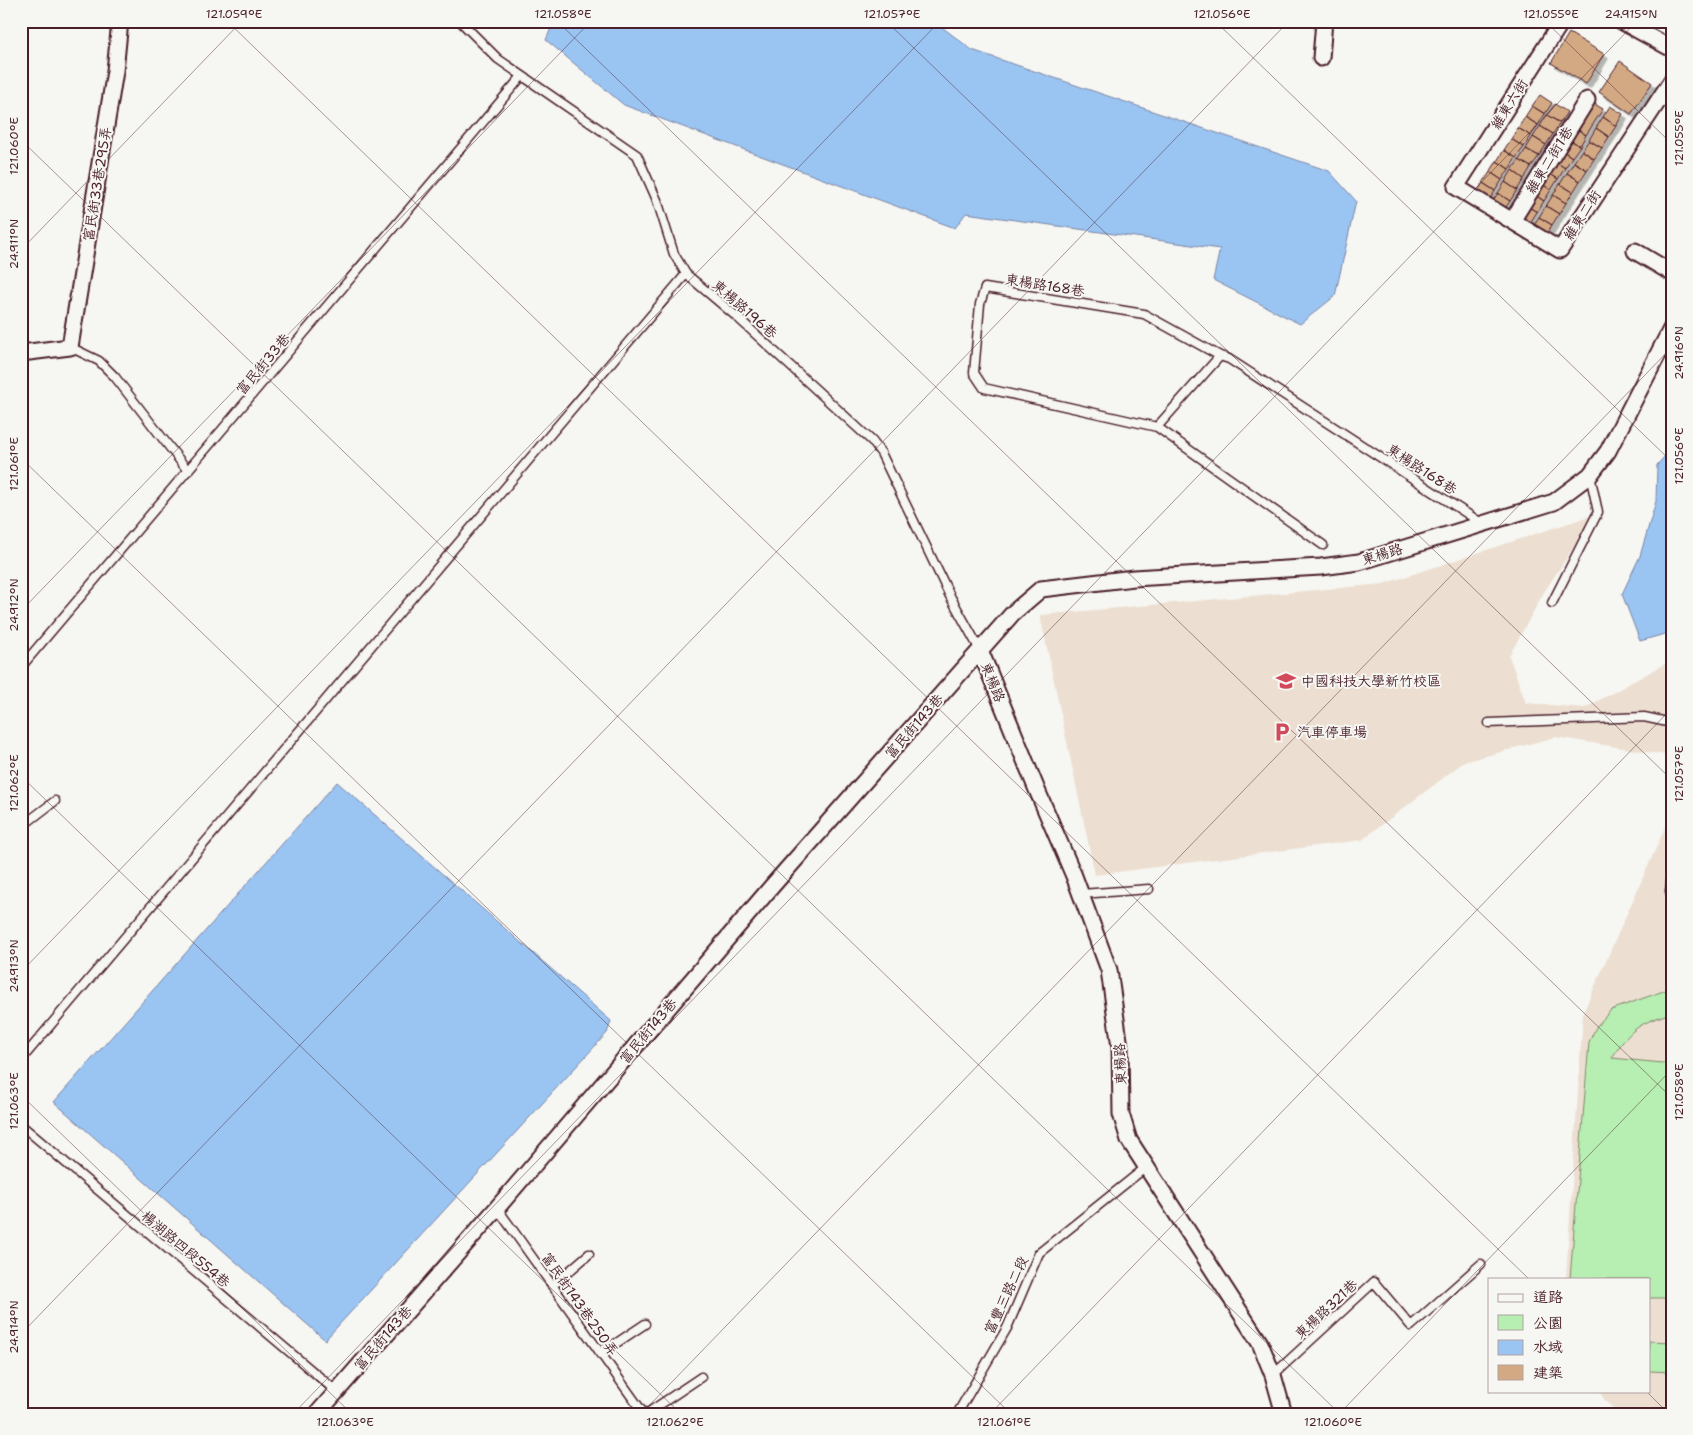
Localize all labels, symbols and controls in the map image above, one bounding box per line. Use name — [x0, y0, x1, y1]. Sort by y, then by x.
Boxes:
text: 121.059°E — [206, 6, 262, 22]
text: 121.058°E — [535, 6, 591, 22]
text: 121.057°E — [864, 6, 920, 22]
text: 121.056°E — [1194, 6, 1250, 22]
text: 121.055°E — [1523, 6, 1579, 22]
text: 24.915°N — [1605, 6, 1657, 22]
street label: 維東六街 — [1487, 75, 1531, 133]
text: 121.055°E — [1671, 110, 1687, 166]
text: 121.060°E — [6, 117, 22, 175]
street label: 維東二街1巷 — [1521, 122, 1577, 197]
street label: 富民街33巷295弄 — [79, 125, 115, 243]
street label: 維東二街 — [1559, 187, 1605, 243]
text: 24.911°N — [6, 219, 22, 269]
street label: 東楊路168巷 — [1004, 270, 1087, 300]
street label: 東楊路196巷 — [709, 276, 782, 343]
text: 24.916°N — [1671, 326, 1687, 380]
street label: 富民街33巷 — [232, 329, 295, 398]
text: 121.056°E — [1671, 428, 1687, 484]
text: 121.061°E — [6, 437, 22, 491]
street label: 東楊路168巷 — [1383, 440, 1461, 499]
street label: 東楊路 — [1359, 539, 1405, 569]
text: 24.912°N — [6, 578, 22, 632]
street label: 東楊路 — [977, 659, 1009, 705]
school or university icon: 中國科技大學新竹校區 — [1275, 670, 1297, 692]
place label: 中國科技大學新竹校區 — [1301, 672, 1441, 690]
street label: 富民街143巷 — [881, 689, 948, 762]
parking icon: 汽車停車場 — [1271, 721, 1293, 743]
place label: 汽車停車場 — [1297, 723, 1367, 741]
text: 121.057°E — [1671, 746, 1687, 802]
text: 121.062°E — [6, 754, 22, 812]
text: 24.913°N — [6, 939, 22, 993]
street label: 富民街143巷 — [615, 994, 681, 1067]
street label: 東楊路 — [1110, 1043, 1130, 1085]
text: 121.058°E — [1671, 1064, 1687, 1120]
text: 121.063°E — [6, 1072, 22, 1130]
street label: 楊湖路四段554巷 — [138, 1207, 235, 1292]
street label: 富民街143巷250弄 — [538, 1249, 622, 1359]
street label: 富豐三路二段 — [980, 1253, 1032, 1337]
street label: 東楊路321巷 — [1291, 1275, 1362, 1343]
legend — [1488, 1278, 1650, 1392]
text: 道路 — [1533, 1287, 1563, 1307]
text: 24.914°N — [6, 1300, 22, 1354]
street label: 富民街143巷 — [350, 1301, 417, 1374]
text: 公園 — [1533, 1313, 1563, 1333]
text: 水域 — [1533, 1337, 1563, 1357]
text: 建築 — [1533, 1363, 1563, 1383]
text: 121.063°E — [316, 1414, 374, 1430]
text: 121.062°E — [646, 1414, 704, 1430]
text: 121.061°E — [977, 1414, 1031, 1430]
text: 121.060°E — [1304, 1414, 1362, 1430]

